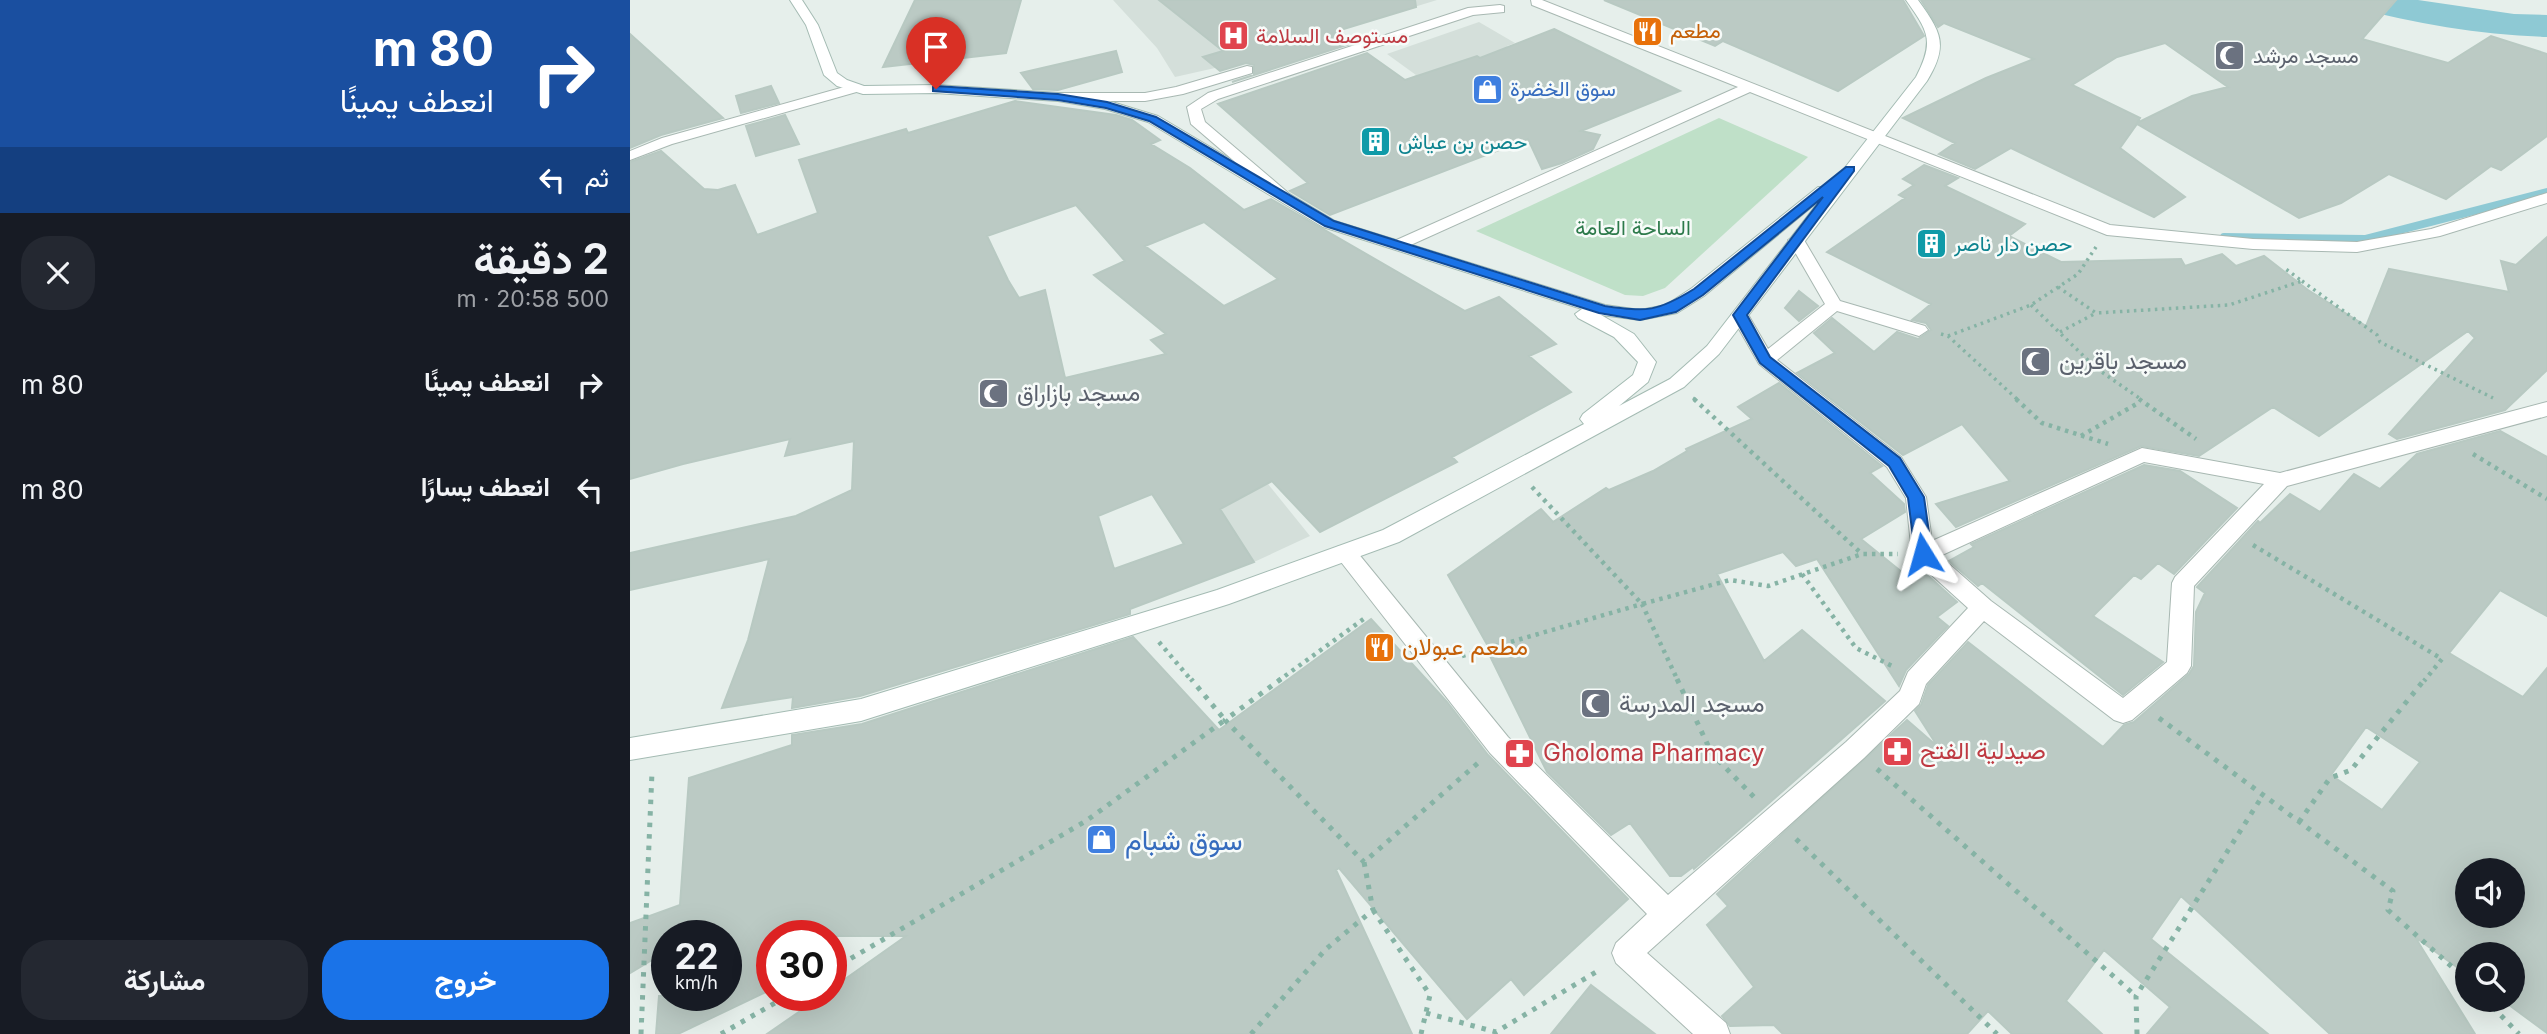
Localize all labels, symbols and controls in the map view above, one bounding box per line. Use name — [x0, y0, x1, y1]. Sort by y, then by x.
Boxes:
restaurant icon: مطعم — [1630, 14, 1664, 48]
pin — [906, 17, 966, 89]
place label: مطعم — [1670, 18, 1721, 45]
text: 80 m — [373, 19, 494, 78]
hospital icon: مستوصف السلامة — [1216, 19, 1250, 53]
place label: مستوصف السلامة — [1256, 23, 1408, 49]
icon: right — [518, 28, 609, 119]
icon: arrive — [917, 28, 955, 66]
mosque icon: مسجد مرشد — [2213, 39, 2247, 73]
place label: مسجد مرشد — [2253, 43, 2359, 69]
shop icon: سوق الخضرة — [1470, 72, 1504, 106]
place label: سوق الخضرة — [1510, 76, 1616, 102]
text: انعطف يمينًا — [340, 81, 494, 120]
building icon: حصن بن عياش — [1358, 125, 1392, 159]
place label: حصن بن عياش — [1398, 129, 1527, 154]
icon: left — [533, 161, 571, 199]
text: ثم — [585, 162, 609, 193]
park label: الساحة العامة — [1575, 215, 1691, 240]
building icon: حصن دار ناصر — [1914, 227, 1948, 261]
place label: حصن دار ناصر — [1953, 231, 2072, 257]
text: 2 دقيقة — [474, 233, 609, 284]
button: close — [21, 236, 95, 310]
text: 500 m · 20:58 — [456, 285, 609, 313]
mosque icon: مسجد باقرين — [2019, 344, 2053, 378]
place label: مسجد باقرين — [2059, 346, 2187, 376]
text: انعطف يمينًا — [424, 366, 550, 397]
icon: right — [571, 366, 609, 404]
text: 80 m — [21, 369, 84, 400]
mosque icon: مسجد بازاراق — [977, 376, 1011, 410]
place label: مسجد بازاراق — [1017, 378, 1140, 408]
text: انعطف يسارًا — [421, 471, 550, 502]
icon: left — [571, 471, 609, 509]
text: 80 m — [21, 474, 84, 505]
position arrow — [1886, 517, 1960, 591]
restaurant icon: مطعم عبولان — [1362, 630, 1396, 664]
place label: مطعم عبولان — [1402, 632, 1528, 663]
mosque icon: مسجد المدرسة — [1579, 687, 1613, 721]
place label: مسجد المدرسة — [1619, 689, 1765, 719]
pharmacy icon: صيدلية الفتح — [1880, 734, 1914, 768]
pharmacy icon: Gholoma Pharmacy — [1503, 736, 1537, 770]
place label: صيدلية الفتح — [1920, 736, 2046, 768]
place label: Gholoma Pharmacy — [1543, 738, 1765, 767]
shop icon: سوق شبام — [1085, 823, 1119, 857]
place label: سوق شبام — [1125, 823, 1243, 859]
map controls — [2455, 858, 2525, 1012]
button: sound — [2455, 858, 2525, 928]
speed limit sign: 30 — [756, 920, 847, 1011]
text: 22 — [674, 935, 719, 977]
button: مشاركة — [21, 940, 308, 1020]
button: خروج — [322, 940, 609, 1020]
button: search — [2455, 942, 2525, 1012]
text: km/h — [675, 972, 718, 993]

